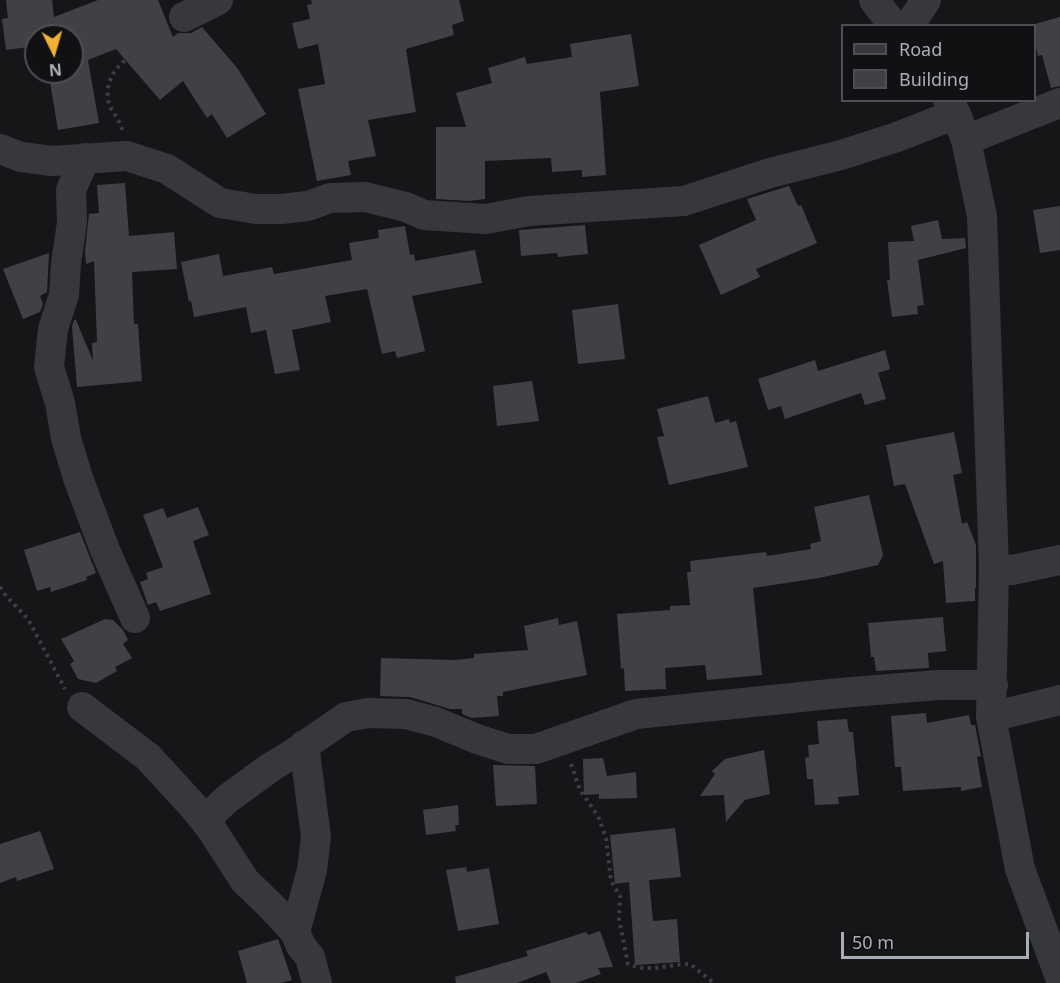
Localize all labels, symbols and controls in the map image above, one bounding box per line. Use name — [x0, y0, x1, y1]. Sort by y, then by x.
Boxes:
north arrow — [24, 24, 84, 84]
legend — [841, 24, 1036, 102]
text: Road — [899, 37, 942, 61]
text: N — [48, 58, 63, 81]
text: Building — [899, 67, 969, 91]
scale bar — [844, 920, 1032, 958]
text: 50 m — [852, 930, 894, 954]

